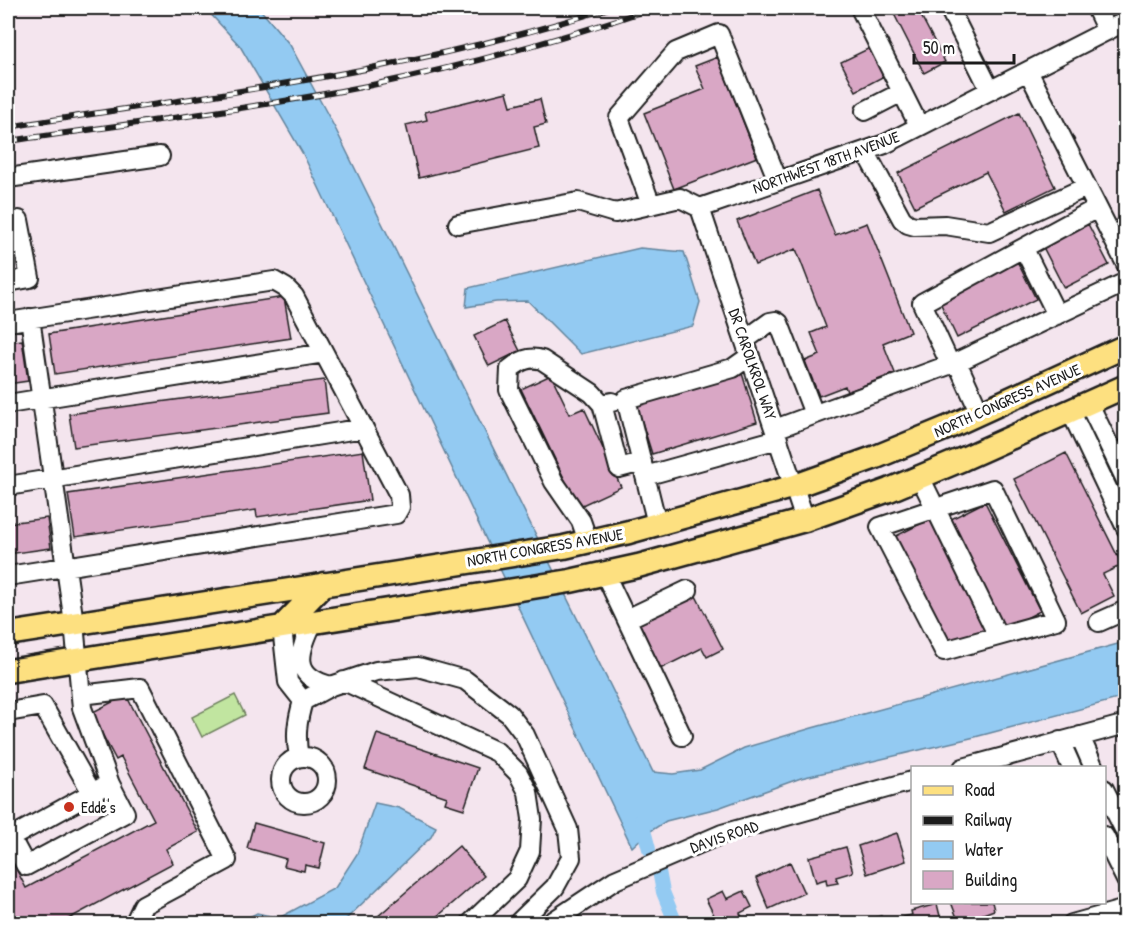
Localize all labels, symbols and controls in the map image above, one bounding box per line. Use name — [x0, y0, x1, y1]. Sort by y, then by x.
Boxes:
scale bar — [914, 27, 1014, 65]
text: 50 m — [923, 35, 955, 60]
street label: NORTHWEST 18TH AVENUE — [750, 125, 902, 199]
street label: DR CAROLKROL WAY — [724, 306, 782, 422]
street label: NORTH CONGRESS AVENUE — [930, 358, 1084, 442]
street label: NORTH CONGRESS AVENUE — [465, 522, 625, 572]
legend — [911, 766, 1106, 904]
text: Road — [965, 777, 995, 802]
place label: Edde's — [81, 796, 116, 818]
marker: Edde's — [62, 800, 76, 814]
text: Railway — [965, 807, 1012, 832]
street label: DAVIS ROAD — [687, 814, 761, 858]
text: Water — [965, 837, 1003, 862]
text: Building — [965, 867, 1017, 892]

